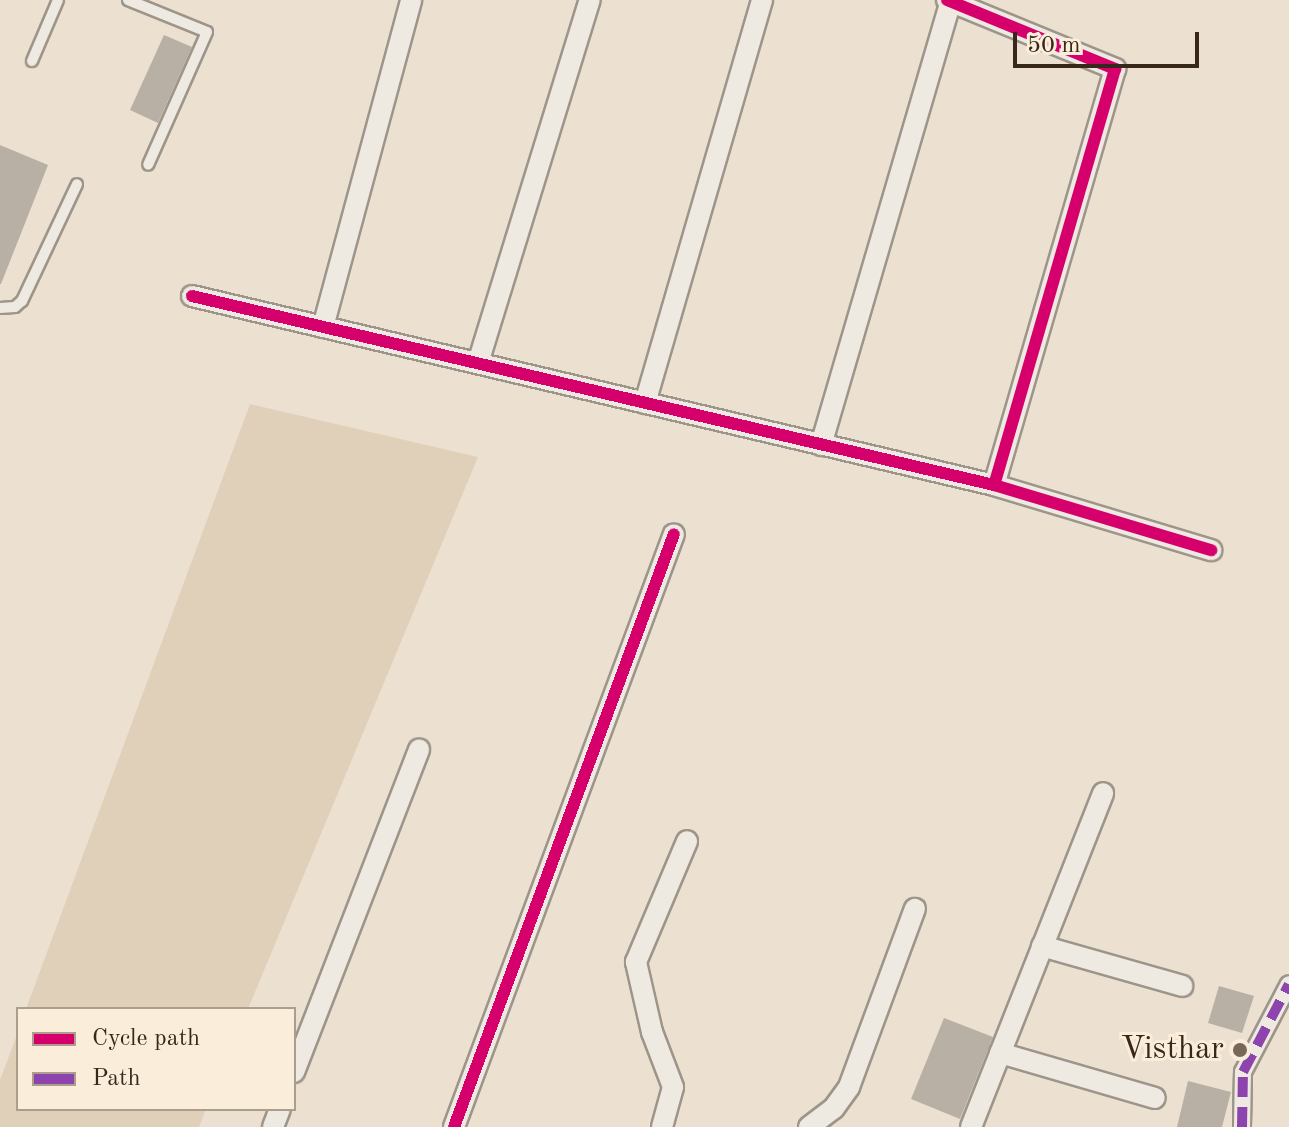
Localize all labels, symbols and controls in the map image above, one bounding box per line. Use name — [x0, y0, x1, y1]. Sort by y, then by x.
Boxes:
scale bar — [1017, 16, 1203, 66]
text: 50 m — [1027, 34, 1081, 58]
legend — [16, 1007, 296, 1111]
text: Cycle path — [92, 1027, 200, 1051]
place label: Visthar — [1121, 1031, 1224, 1069]
marker: Visthar — [1231, 1041, 1249, 1059]
text: Path — [92, 1067, 141, 1091]

